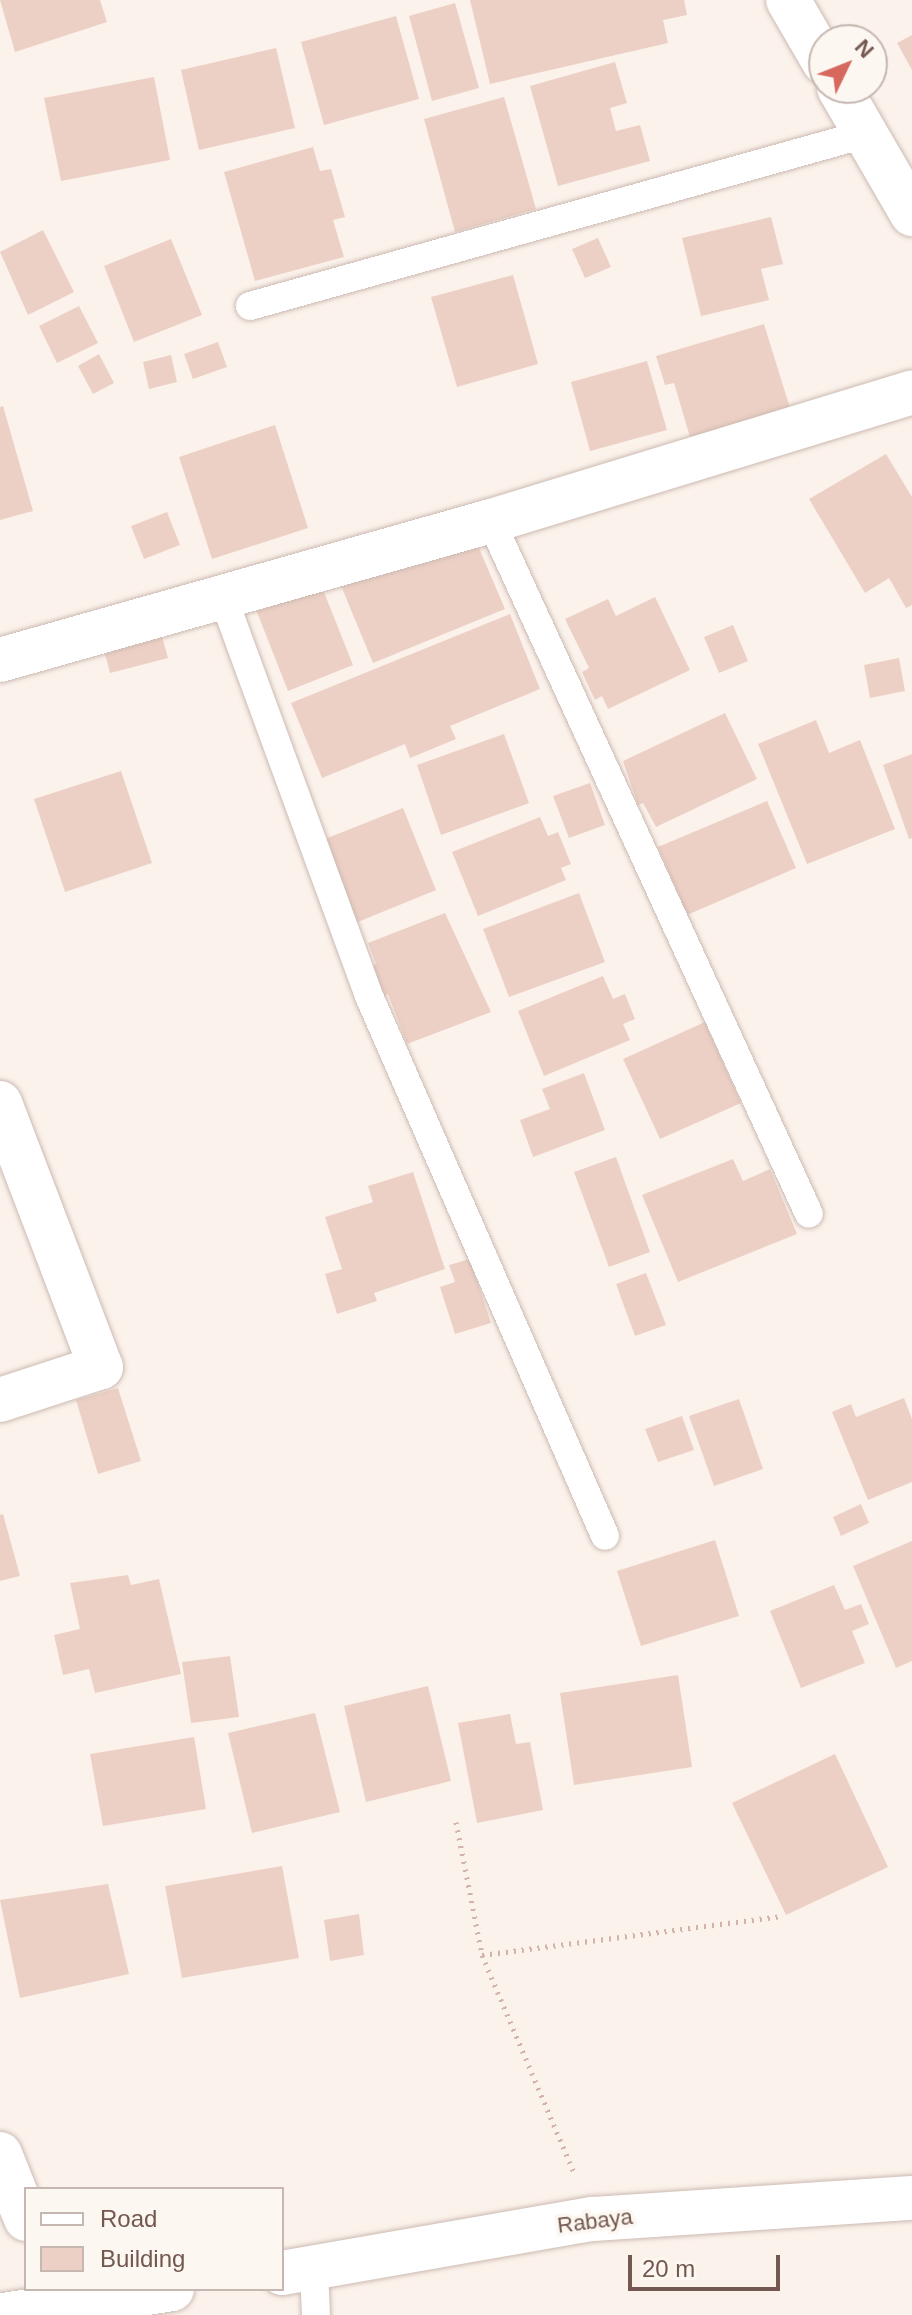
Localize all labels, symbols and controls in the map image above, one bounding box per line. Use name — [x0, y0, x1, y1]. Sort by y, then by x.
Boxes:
north arrow — [808, 24, 888, 104]
text: N — [850, 34, 879, 63]
legend — [24, 2187, 284, 2291]
street label: Rabaya — [556, 2203, 634, 2239]
text: Road — [100, 2205, 157, 2232]
scale bar — [632, 2239, 784, 2289]
text: Building — [100, 2245, 185, 2272]
text: 20 m — [642, 2255, 695, 2282]

